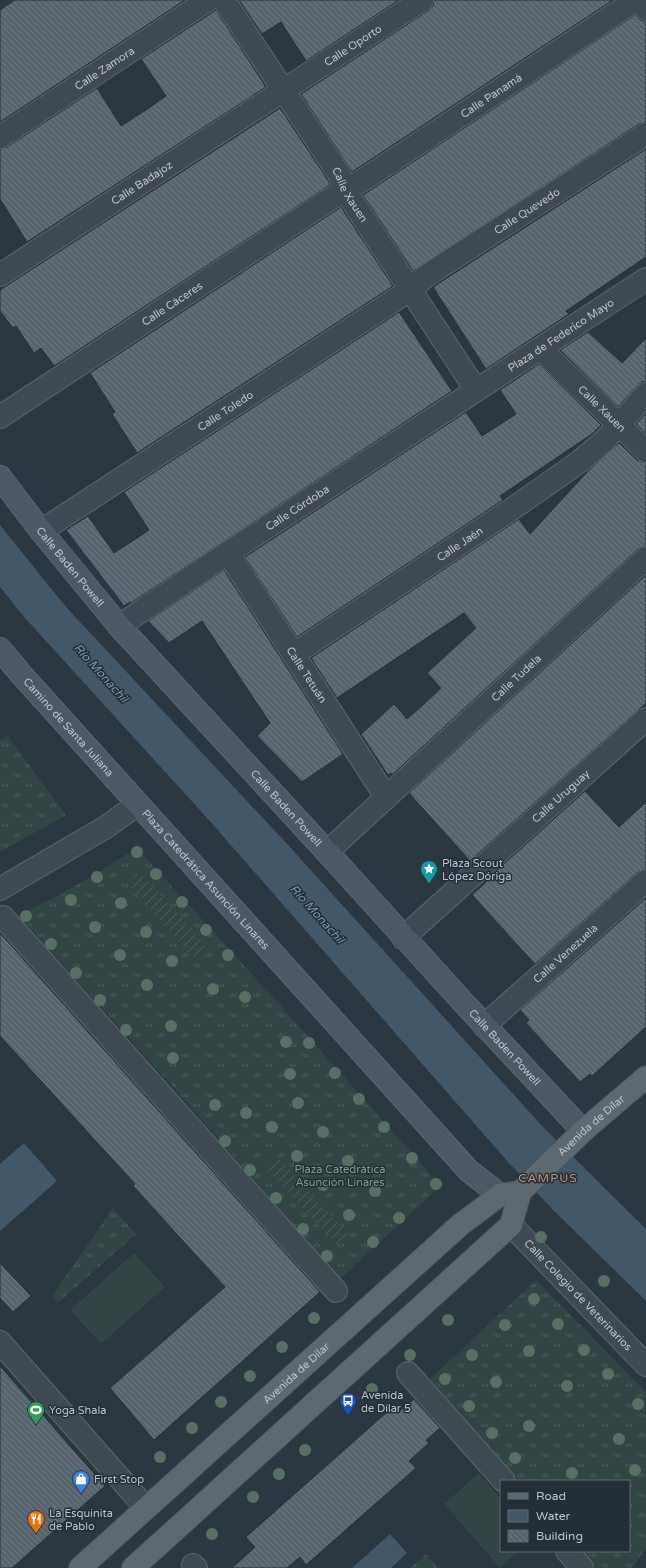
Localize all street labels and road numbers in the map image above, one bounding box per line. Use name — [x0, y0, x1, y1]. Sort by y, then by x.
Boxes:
street label: Calle Oporto — [322, 22, 384, 69]
street label: Calle Zamora — [72, 44, 137, 93]
street label: Calle Panamá — [458, 71, 524, 120]
street label: Calle Badajoz — [109, 158, 175, 207]
street label: Calle Xauen — [330, 164, 371, 225]
street label: Calle Quevedo — [491, 185, 562, 237]
street label: Calle Cáceres — [139, 279, 205, 328]
street label: Plaza de Federico Mayo — [505, 295, 616, 374]
street label: Calle Xauen — [575, 382, 629, 435]
street label: Calle Toledo — [195, 388, 256, 434]
street label: Calle Córdoba — [263, 482, 332, 533]
street label: Calle Baden Powell — [34, 524, 107, 609]
street label: Calle Jaén — [434, 524, 485, 564]
street label: Calle Tetuán — [284, 644, 330, 705]
street label: Calle Tudela — [488, 652, 544, 704]
street label: Camino de Santa Juliana — [21, 675, 116, 779]
street label: Calle Baden Powell — [248, 767, 325, 849]
street label: Calle Uruguay — [529, 767, 592, 825]
street label: Plaza Catedrática Asunción Linares — [140, 807, 272, 952]
street label: Calle Venezuela — [530, 921, 600, 985]
street label: Calle Baden Powell — [466, 1006, 544, 1088]
street label: Avenida de Dílar — [555, 1091, 628, 1159]
street label: Calle Colegio de Veterinarios — [522, 1237, 635, 1353]
street label: Avenida de Dílar — [260, 1339, 333, 1406]

